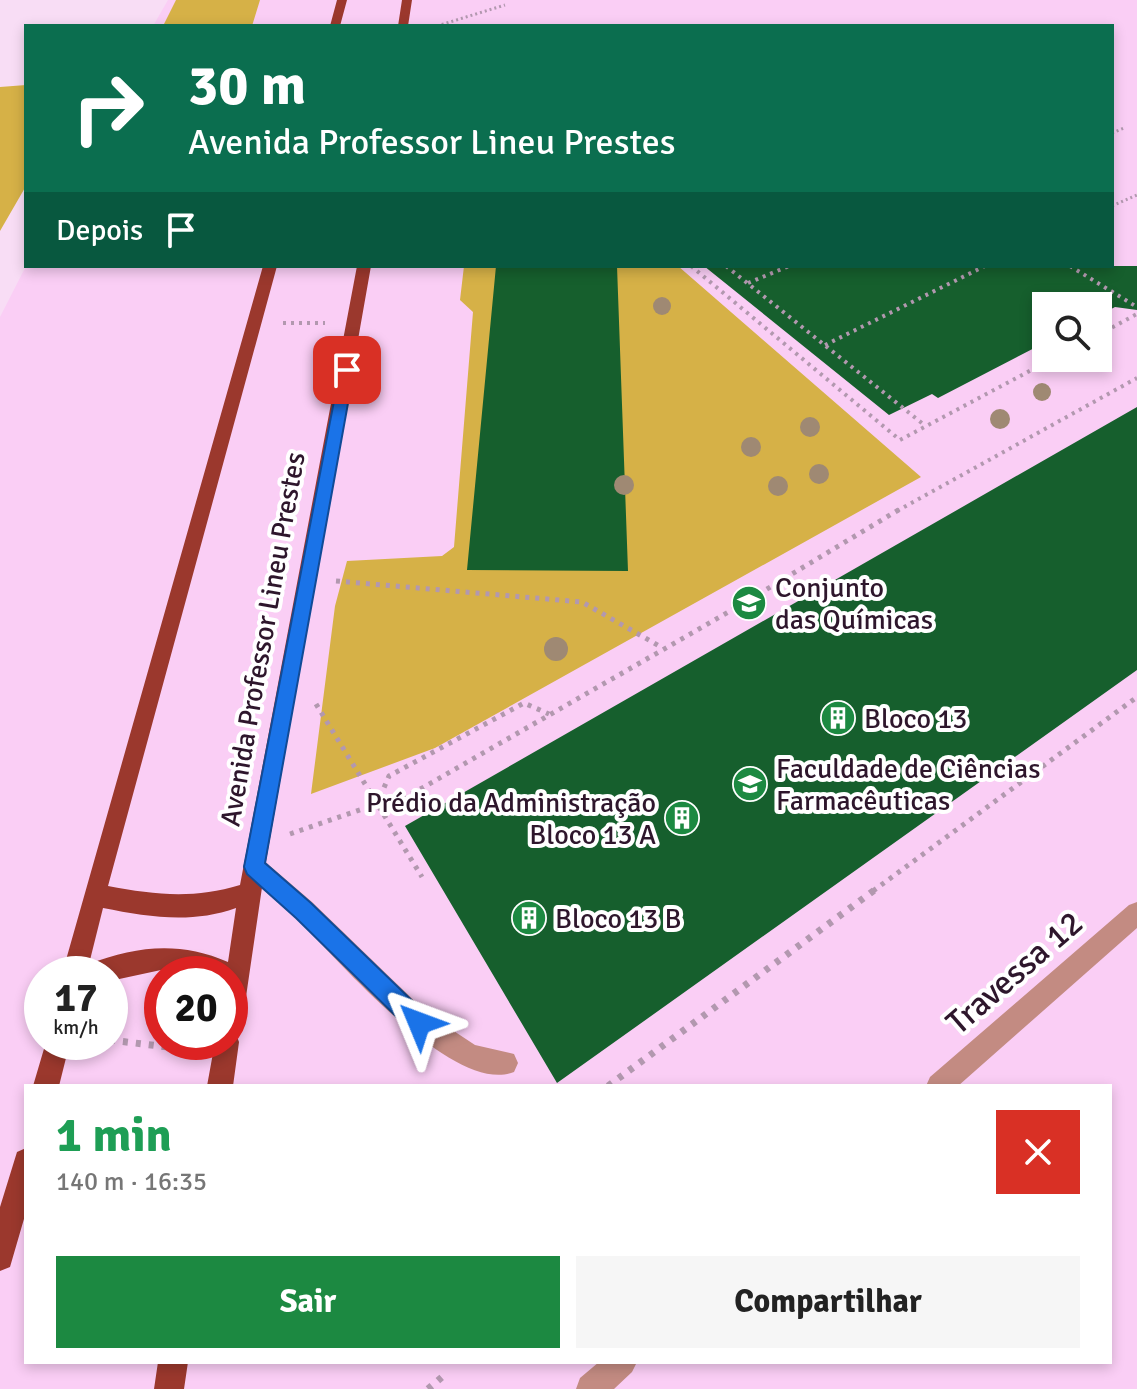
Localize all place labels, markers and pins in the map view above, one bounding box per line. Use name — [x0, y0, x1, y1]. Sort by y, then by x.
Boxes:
pin — [313, 336, 381, 404]
place label: Conjunto das Químicas — [775, 571, 933, 637]
school or university icon: Conjunto das Químicas — [730, 584, 768, 622]
building icon: Bloco 13 — [819, 699, 857, 737]
place label: Bloco 13 — [864, 702, 967, 736]
place label: Faculdade de Ciências Farmacêuticas — [776, 752, 1041, 818]
school or university icon: Faculdade de Ciências Farmacêuticas — [731, 765, 769, 803]
place label: Prédio da Administração Bloco 13 A — [366, 786, 656, 852]
building icon: Prédio da Administração Bloco 13 A — [663, 799, 701, 837]
building icon: Bloco 13 B — [510, 899, 548, 937]
place label: Bloco 13 B — [555, 902, 682, 936]

